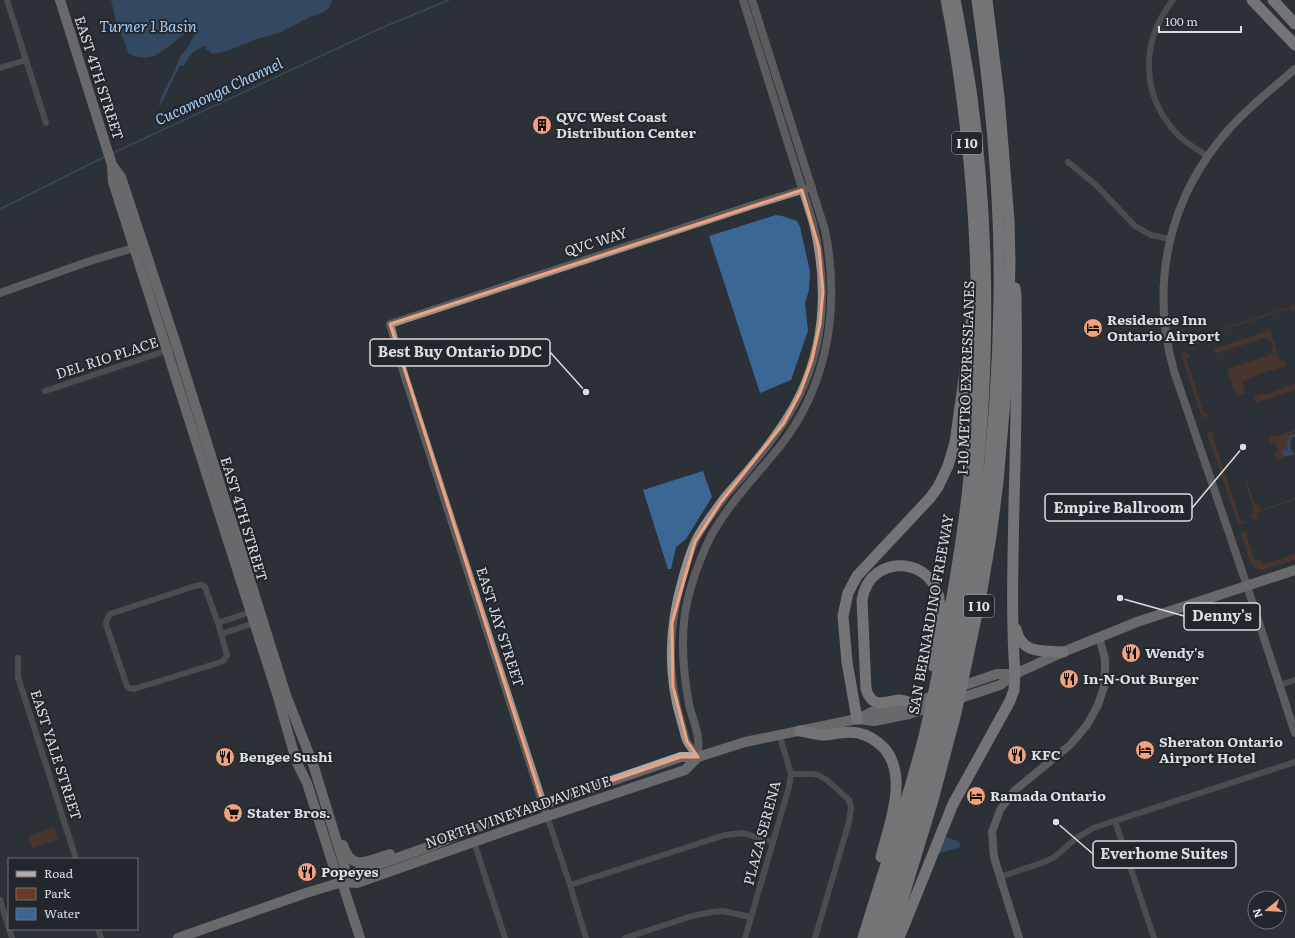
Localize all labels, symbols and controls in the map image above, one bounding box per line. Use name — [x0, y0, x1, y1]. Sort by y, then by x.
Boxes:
scale bar — [1159, 8, 1241, 34]
text: 100 m — [1165, 12, 1198, 30]
street label: EAST 4TH STREET — [70, 13, 129, 142]
water label: Turner 1 Basin — [99, 14, 197, 37]
water label: Cucamonga Channel — [151, 51, 287, 130]
place label: QVC West Coast Distribution Center — [556, 106, 696, 142]
building icon: QVC West Coast Distribution Center — [531, 114, 553, 136]
road number: I 10 — [952, 132, 982, 154]
street label: QVC WAY — [562, 221, 630, 261]
street label: I-10 METRO EXPRESSLANES — [952, 280, 978, 476]
place label: Residence Inn Ontario Airport — [1107, 309, 1221, 345]
hotel icon: Residence Inn Ontario Airport — [1082, 317, 1104, 339]
street label: DEL RIO PLACE — [53, 331, 161, 383]
callout: Best Buy Ontario DDC — [370, 339, 550, 366]
text: Best Buy Ontario DDC — [378, 339, 542, 362]
street label: EAST 4TH STREET — [216, 454, 273, 583]
callout: Empire Ballroom — [1045, 494, 1192, 521]
text: Empire Ballroom — [1054, 495, 1184, 518]
street label: SAN BERNARDINO FREEWAY — [903, 512, 958, 716]
street label: EAST JAY STREET — [472, 564, 530, 689]
road number: I 10 — [964, 595, 994, 617]
callout: Denny's — [1184, 603, 1260, 630]
text: Denny's — [1192, 603, 1252, 626]
restaurant icon: Wendy's — [1120, 642, 1142, 664]
place label: Wendy's — [1145, 642, 1204, 662]
restaurant icon: In-N-Out Burger — [1058, 668, 1080, 690]
place label: In-N-Out Burger — [1083, 668, 1199, 688]
street label: EAST YALE STREET — [26, 687, 88, 823]
place label: Sheraton Ontario Airport Hotel — [1159, 731, 1283, 767]
hotel icon: Sheraton Ontario Airport Hotel — [1134, 739, 1156, 761]
restaurant icon: KFC — [1006, 744, 1028, 766]
place label: KFC — [1031, 744, 1061, 764]
restaurant icon: Bengee Sushi — [214, 746, 236, 768]
place label: Bengee Sushi — [239, 746, 333, 766]
street label: NORTH VINEYARD AVENUE — [422, 770, 613, 852]
street label: PLAZA SERENA — [737, 778, 785, 887]
hotel icon: Ramada Ontario — [965, 785, 987, 807]
place label: Ramada Ontario — [990, 785, 1106, 805]
supermarket icon: Stater Bros. — [222, 802, 244, 824]
place label: Stater Bros. — [247, 802, 331, 822]
callout: Everhome Suites — [1093, 841, 1236, 868]
text: Everhome Suites — [1100, 841, 1228, 864]
legend — [8, 858, 138, 930]
restaurant icon: Popeyes — [296, 861, 318, 883]
place label: Popeyes — [321, 861, 379, 881]
text: Road — [44, 864, 74, 882]
text: Park — [44, 884, 71, 902]
north arrow — [1247, 890, 1287, 930]
text: Water — [44, 904, 80, 922]
text: N — [1248, 907, 1266, 920]

